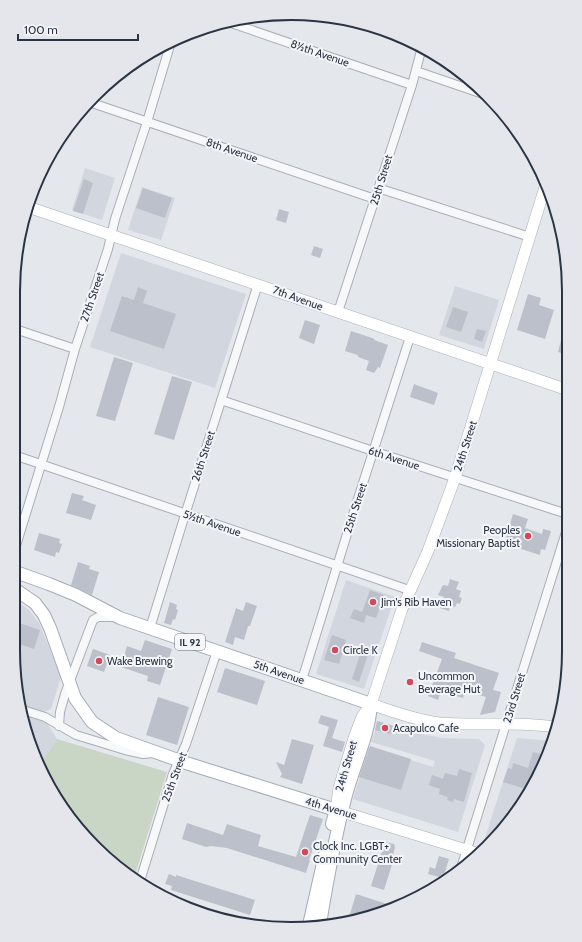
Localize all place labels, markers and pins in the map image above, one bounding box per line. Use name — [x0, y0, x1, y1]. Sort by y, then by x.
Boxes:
place label: Peoples Missionary Baptist — [436, 523, 520, 550]
marker: Peoples Missionary Baptist — [523, 531, 533, 541]
place label: Jim's Rib Haven — [380, 595, 452, 609]
marker: Jim's Rib Haven — [368, 597, 378, 607]
place label: Circle K — [343, 643, 378, 657]
marker: Circle K — [330, 645, 340, 655]
place label: Wake Brewing — [107, 654, 173, 668]
marker: Wake Brewing — [94, 656, 104, 666]
place label: Uncommon Beverage Hut — [418, 669, 481, 696]
marker: Uncommon Beverage Hut — [405, 677, 415, 687]
place label: Acapulco Cafe — [393, 721, 459, 735]
marker: Acapulco Cafe — [380, 723, 390, 733]
place label: Clock Inc. LGBT+ Community Center — [313, 839, 403, 866]
marker: Clock Inc. LGBT+ Community Center — [300, 847, 310, 857]

